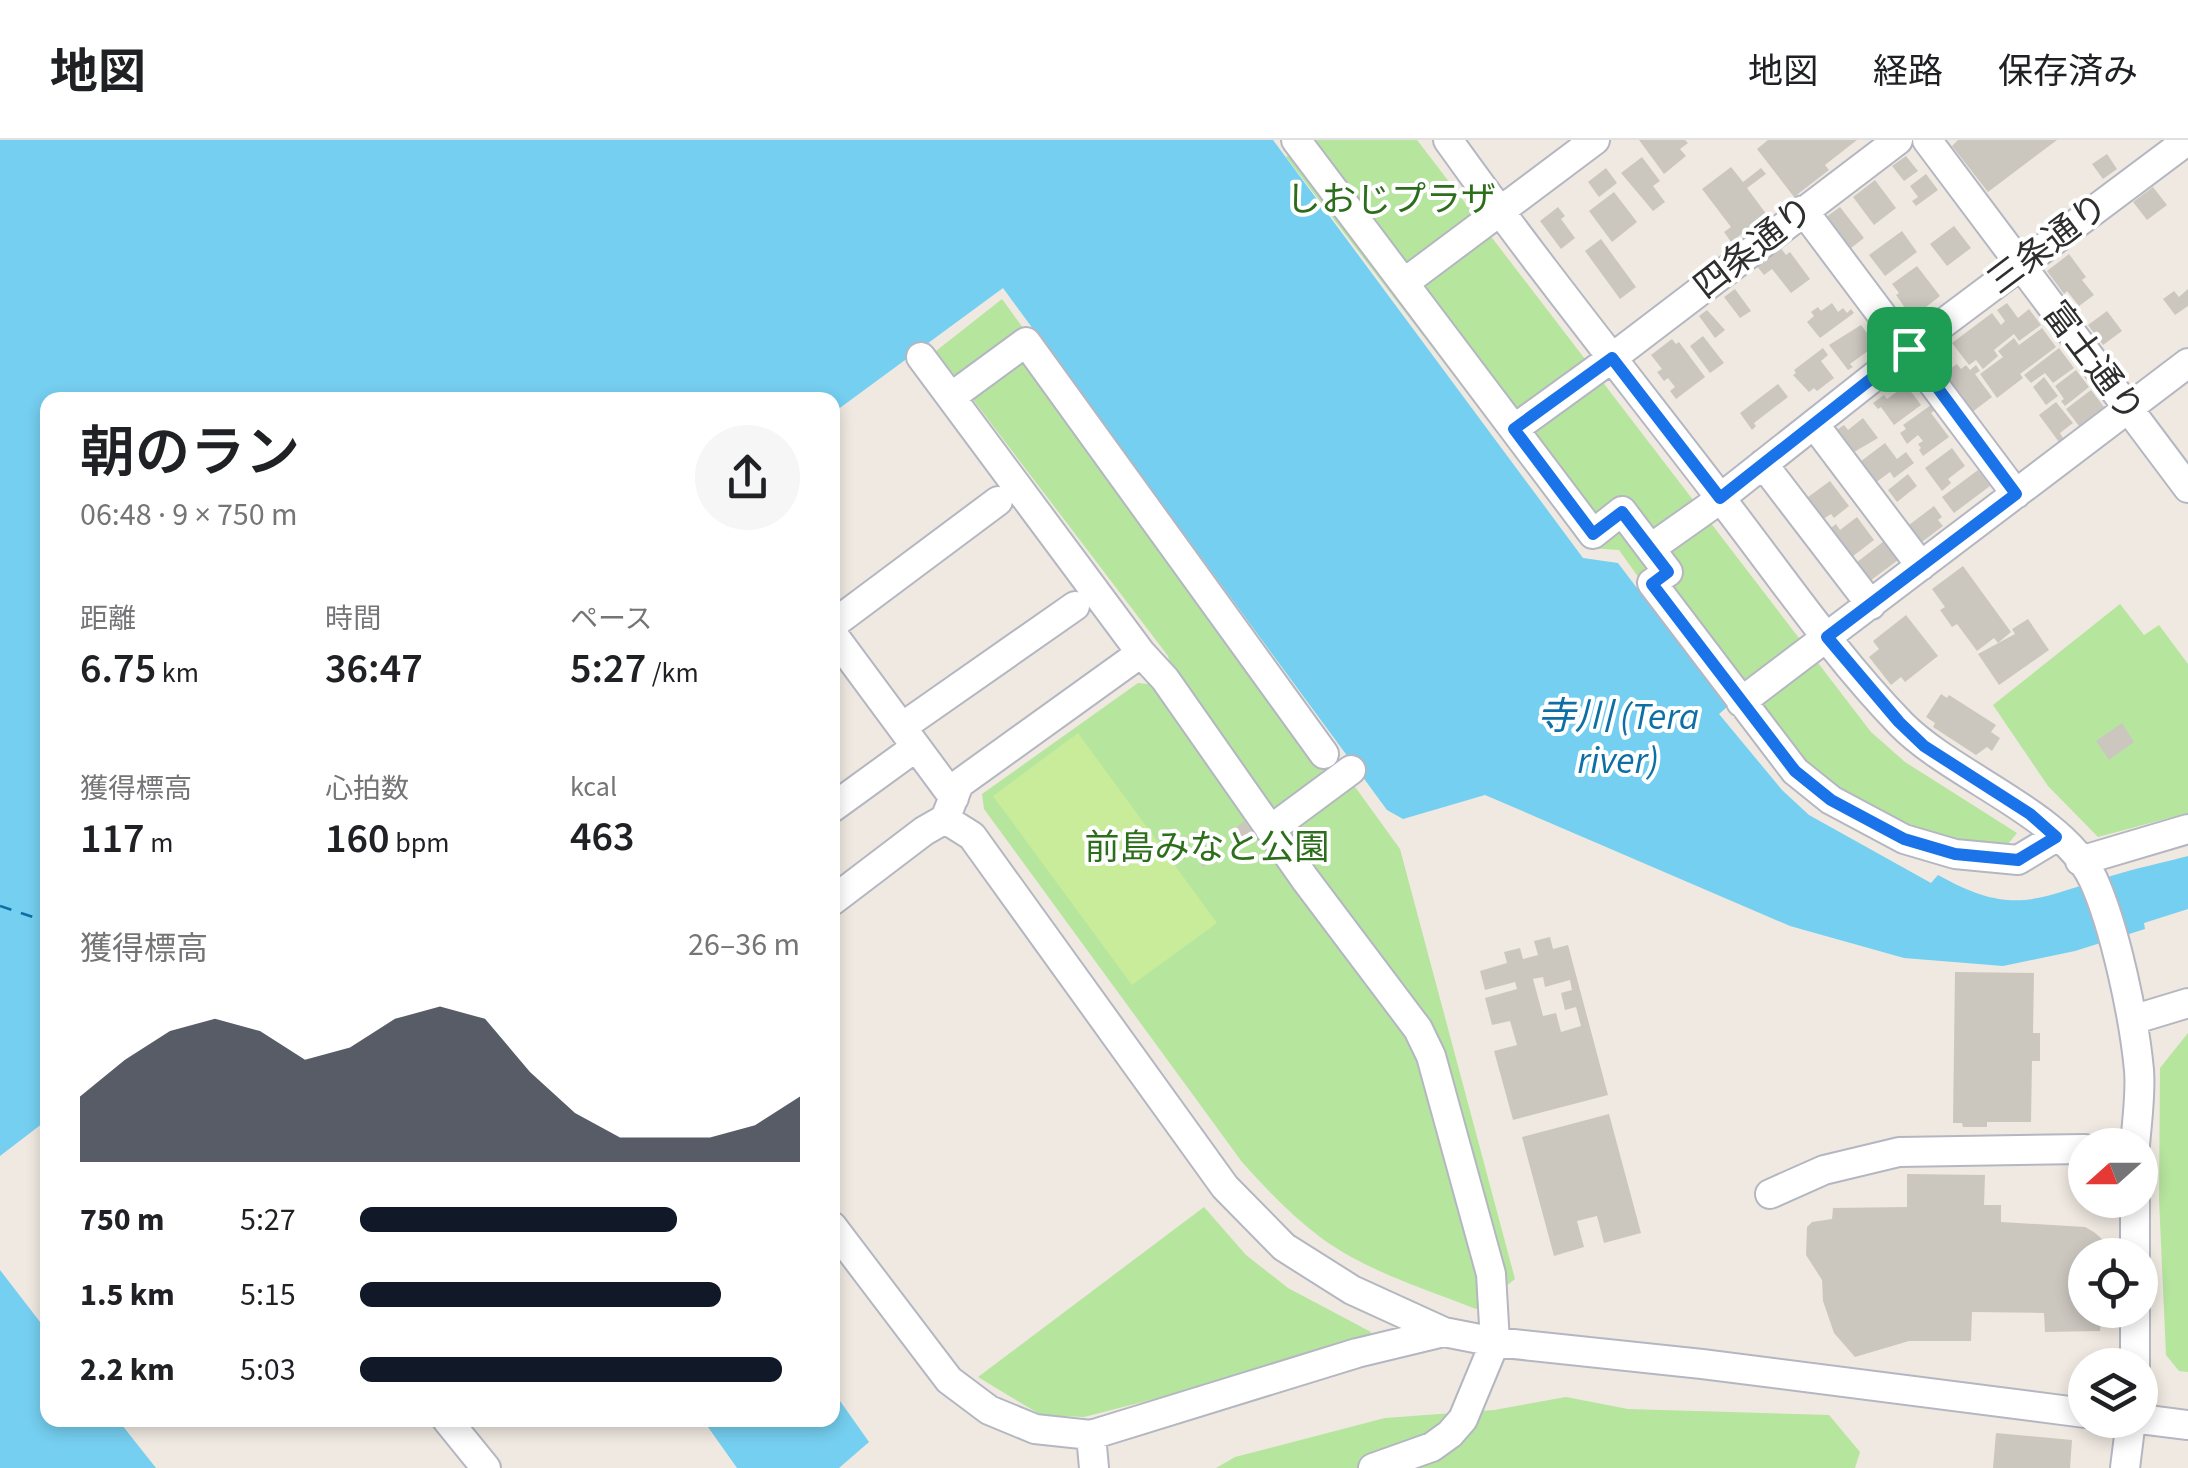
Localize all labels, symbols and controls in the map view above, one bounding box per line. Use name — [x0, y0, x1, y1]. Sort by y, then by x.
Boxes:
text: 地図 — [50, 39, 146, 107]
text: 地図 — [1748, 47, 1818, 97]
text: 経路 — [1873, 47, 1943, 97]
text: 保存済み — [1998, 47, 2138, 97]
park label: しおじプラザ — [1286, 175, 1496, 225]
street label: 三条通り — [1977, 182, 2119, 306]
street label: 四条通り — [1683, 185, 1825, 311]
street label: 富士通り — [2031, 291, 2155, 433]
pin — [1867, 307, 1952, 392]
icon: arrive — [1882, 322, 1937, 377]
text: 朝のラン — [80, 415, 300, 493]
button: share — [695, 425, 800, 530]
text: 06:48 · 9 × 750 m — [80, 492, 298, 538]
text: 距離 — [80, 599, 136, 639]
text: 時間 — [325, 599, 381, 639]
text: ペース — [570, 599, 653, 639]
text: 6.75 — [80, 639, 156, 699]
text: 36:47 — [325, 639, 423, 699]
text: 5:27 — [570, 639, 646, 699]
text: km — [156, 653, 199, 693]
text: /km — [646, 653, 699, 693]
water label: 寺川 (Tera river) — [1537, 690, 1699, 788]
text: kcal — [570, 767, 617, 807]
text: 獲得標高 — [80, 769, 192, 809]
text: 心拍数 — [325, 769, 409, 809]
text: 463 — [570, 807, 635, 867]
text: 117 — [80, 809, 145, 869]
text: 160 — [325, 809, 390, 869]
text: m — [145, 823, 173, 863]
text: bpm — [390, 823, 449, 863]
park label: 前島みなと公園 — [1084, 823, 1330, 873]
text: 26–36 m — [688, 922, 800, 968]
text: 獲得標高 — [80, 926, 208, 972]
north arrow — [2068, 1128, 2158, 1218]
map controls — [2068, 1128, 2158, 1438]
text: 750 m — [80, 1197, 165, 1243]
text: 5:27 — [240, 1197, 296, 1243]
button: locate — [2068, 1238, 2158, 1328]
text: 1.5 km — [80, 1272, 175, 1318]
text: 5:15 — [240, 1272, 296, 1318]
text: 2.2 km — [80, 1347, 175, 1393]
text: 5:03 — [240, 1347, 296, 1393]
button: layers — [2068, 1348, 2158, 1438]

